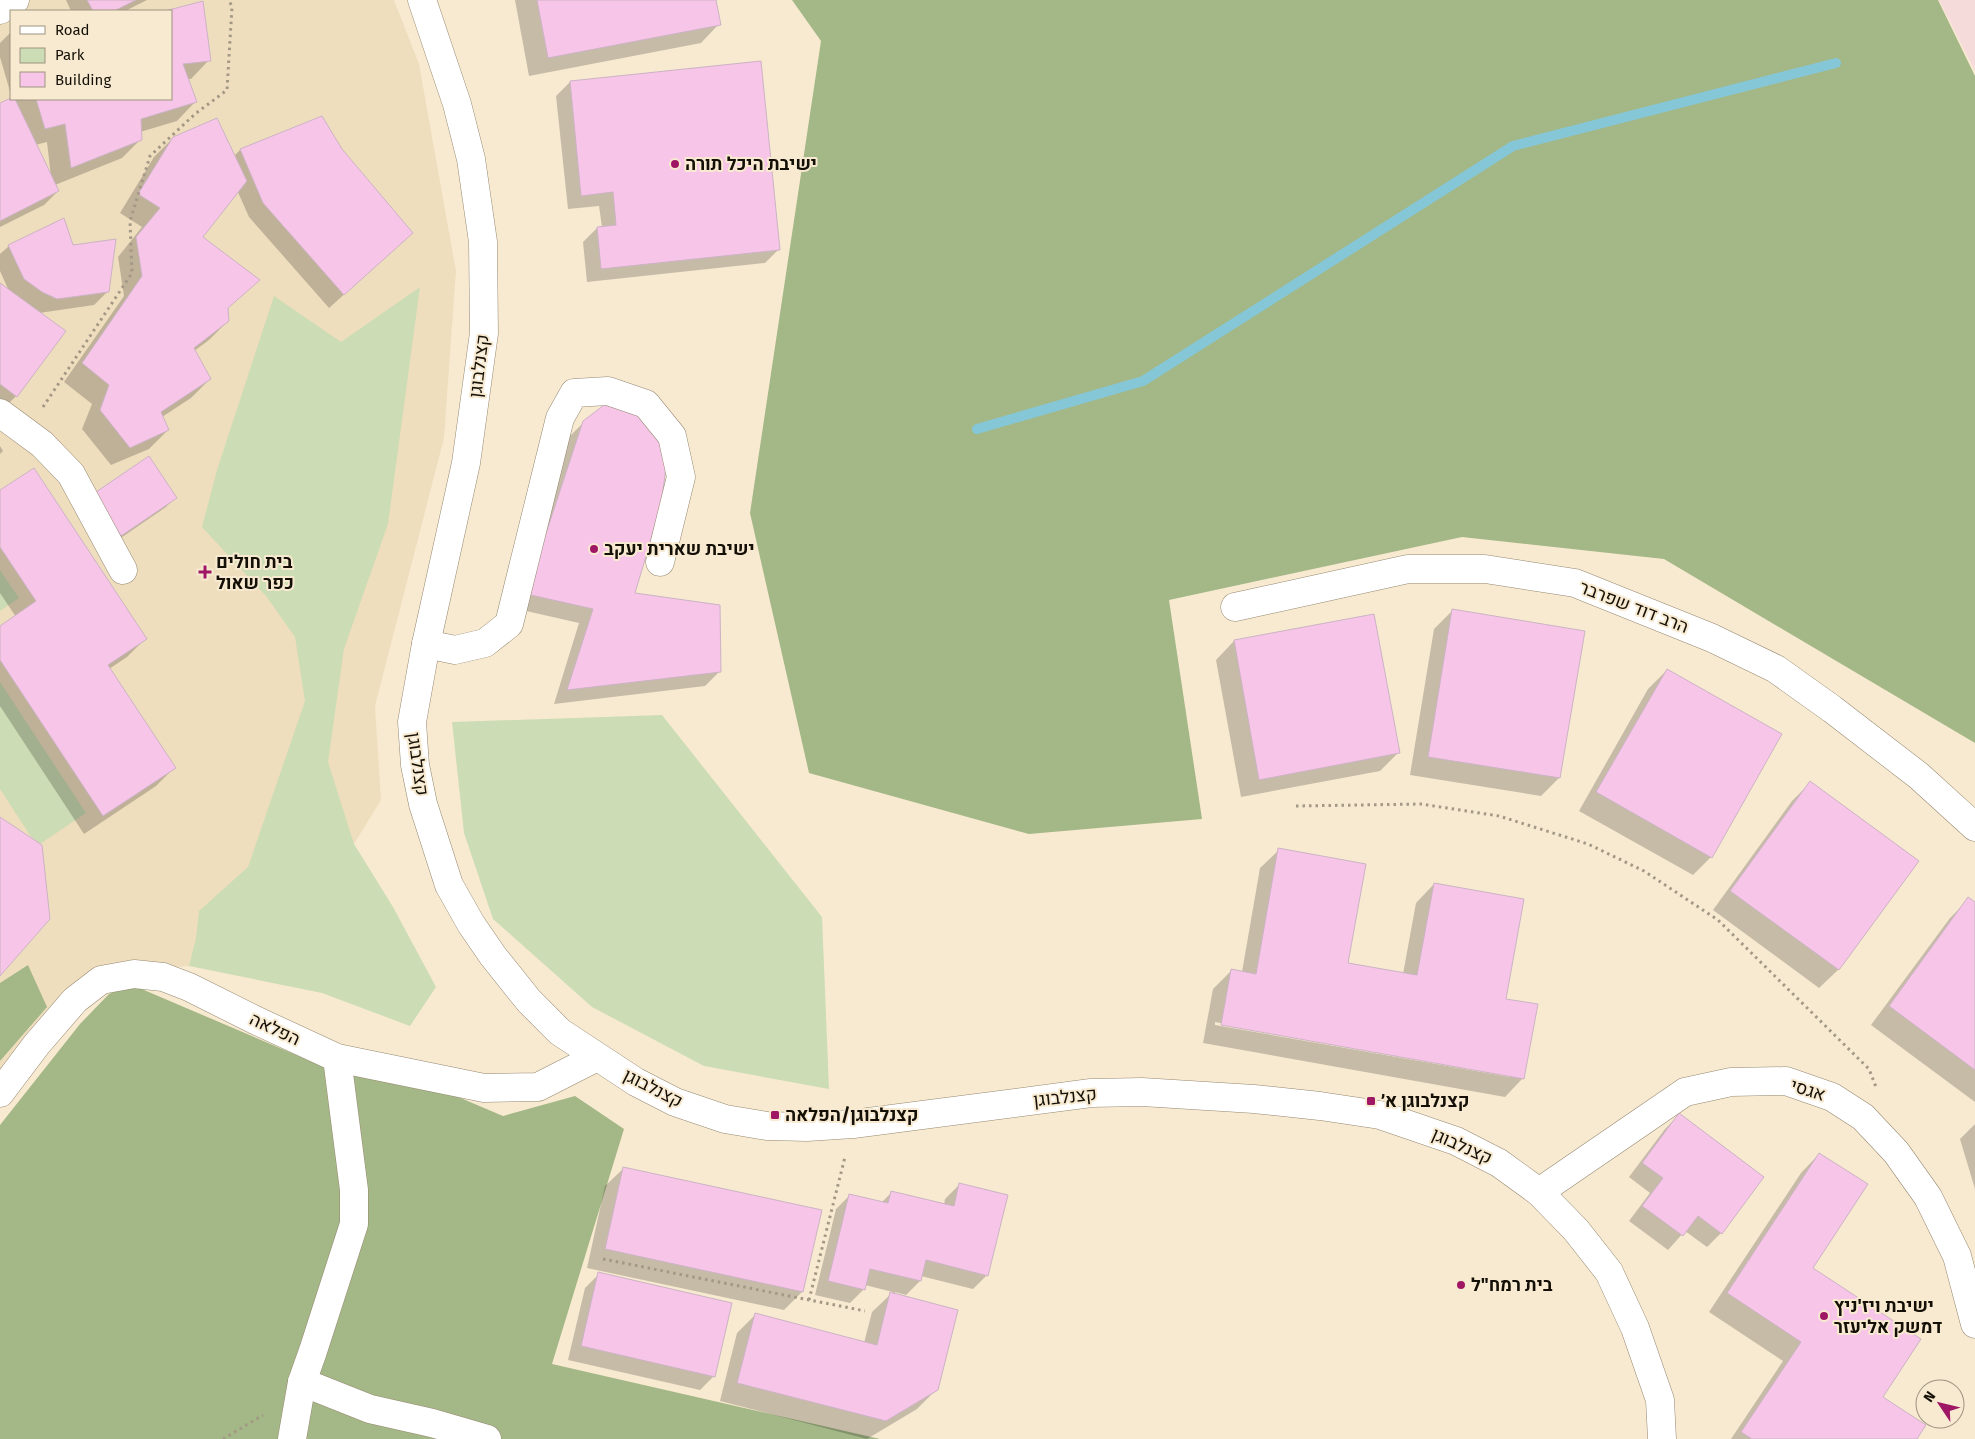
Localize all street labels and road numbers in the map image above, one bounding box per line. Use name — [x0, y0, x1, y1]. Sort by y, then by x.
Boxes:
street label: קצנלבוגן — [464, 333, 494, 399]
street label: הרב דוד שפרבר — [1576, 576, 1692, 638]
street label: קצנלבוגן — [403, 731, 433, 797]
street label: הפלאה — [246, 1008, 304, 1050]
street label: קצנלבוגן — [620, 1064, 686, 1112]
street label: אגסי — [1788, 1074, 1828, 1106]
street label: קצנלבוגן — [1032, 1083, 1098, 1111]
street label: קצנלבוגן — [1428, 1123, 1496, 1169]

